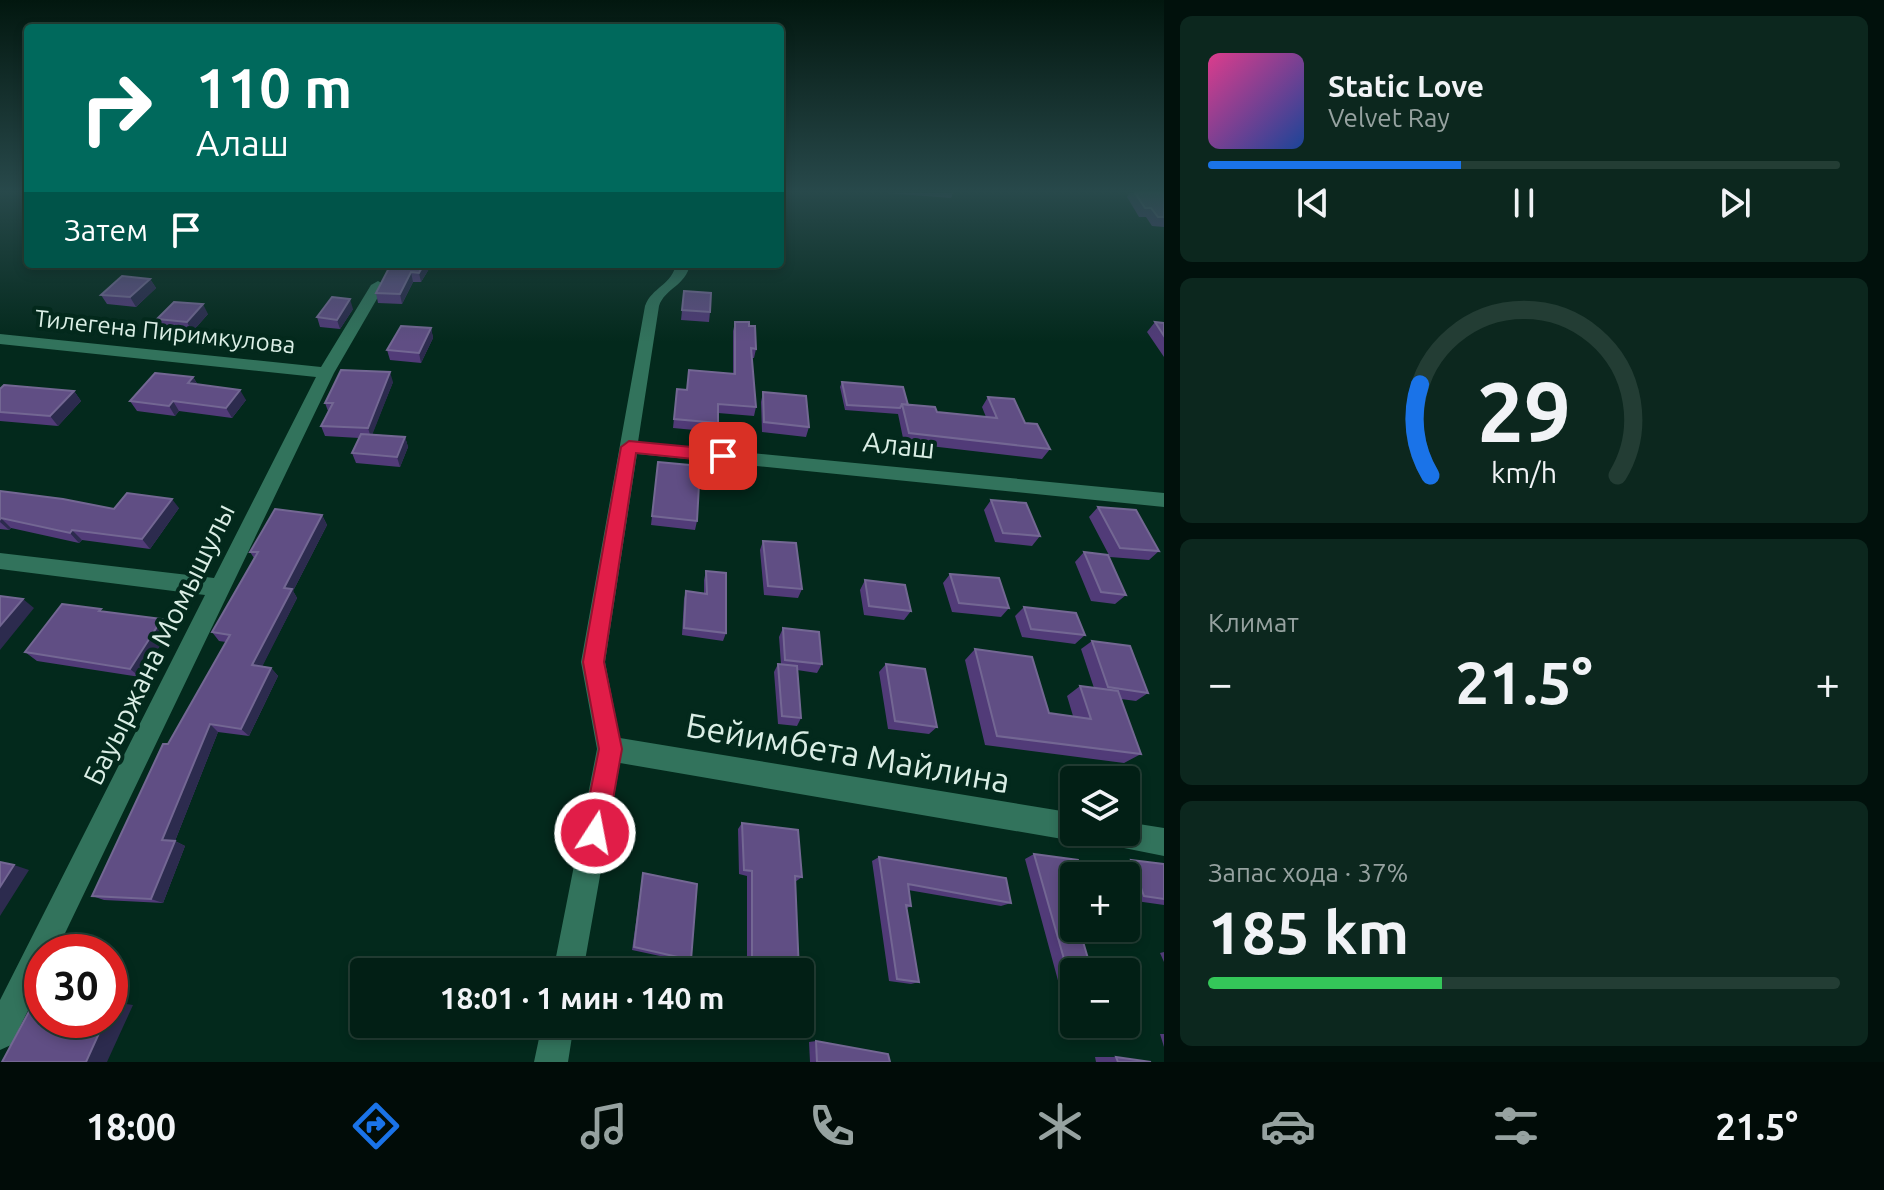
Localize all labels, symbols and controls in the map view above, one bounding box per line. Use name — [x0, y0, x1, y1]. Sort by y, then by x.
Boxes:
icon: right — [64, 56, 168, 160]
text: 110 m — [196, 56, 352, 119]
text: Static Love — [1328, 69, 1484, 103]
text: Velvet Ray — [1328, 103, 1450, 132]
text: Алаш — [196, 122, 289, 163]
icon: previous — [1291, 181, 1335, 225]
icon: pause — [1502, 181, 1546, 225]
icon: next — [1713, 181, 1757, 225]
icon: arrive — [164, 208, 208, 252]
text: Затем — [64, 213, 148, 247]
street label: Тилегена Пиримкулова — [33, 304, 297, 359]
text: 29 — [1477, 364, 1571, 458]
pin — [689, 422, 757, 490]
street label: Алаш — [861, 425, 937, 464]
icon: arrive — [701, 434, 745, 478]
text: km/h — [1491, 456, 1557, 488]
street label: Бауыржана Момышулы — [77, 498, 240, 790]
text: Климат — [1208, 608, 1299, 637]
text: 21.5° — [1455, 648, 1593, 715]
text: − — [1208, 658, 1233, 707]
text: + — [1815, 658, 1840, 707]
street label: Бейимбета Майлина — [683, 705, 1013, 799]
map controls — [1060, 766, 1140, 1038]
button: layers — [1060, 766, 1140, 846]
position arrow — [553, 791, 637, 875]
text: Запас хода · 37% — [1208, 858, 1408, 887]
button: + — [1060, 862, 1140, 942]
text: 185 km — [1208, 898, 1409, 965]
speed limit sign: 30 — [24, 934, 128, 1038]
button: − — [1060, 958, 1140, 1038]
text: 18:01 · 1 мин · 140 m — [440, 981, 724, 1015]
icon: directions — [348, 1098, 404, 1154]
icon: music — [576, 1098, 632, 1154]
icon: phone — [804, 1098, 860, 1154]
icon: climate — [1032, 1098, 1088, 1154]
icon: car — [1260, 1098, 1316, 1154]
icon: filters — [1488, 1098, 1544, 1154]
text: 18:00 — [86, 1106, 176, 1147]
text: 21.5° — [1715, 1106, 1798, 1147]

